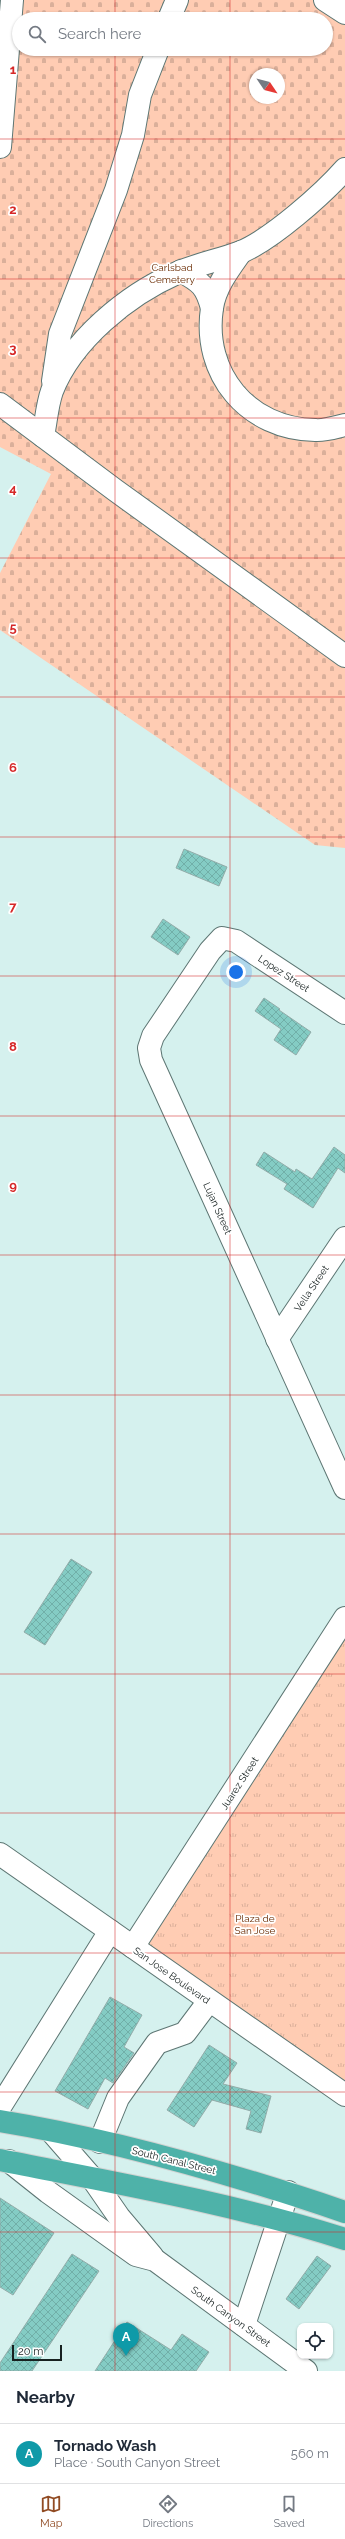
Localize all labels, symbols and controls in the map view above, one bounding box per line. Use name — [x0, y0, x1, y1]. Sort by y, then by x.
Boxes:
search box — [12, 12, 333, 56]
icon: search — [26, 23, 48, 45]
text: Search here — [58, 25, 141, 43]
text: 1 — [10, 62, 17, 77]
north arrow — [249, 68, 285, 104]
text: 2 — [9, 202, 17, 217]
park label: Carlsbad Cemetery — [149, 262, 195, 285]
text: 3 — [9, 341, 17, 356]
text: 4 — [9, 481, 17, 496]
text: 5 — [9, 620, 17, 635]
text: 6 — [9, 760, 17, 775]
text: 7 — [9, 899, 17, 914]
street label: Lopez Street — [256, 953, 312, 994]
your location — [226, 962, 246, 982]
text: 8 — [9, 1039, 17, 1054]
text: 9 — [9, 1178, 17, 1193]
street label: Lujan Street — [201, 1181, 234, 1236]
street label: Vella Street — [292, 1263, 331, 1313]
street label: Juarez Street — [218, 1754, 261, 1812]
park label: Plaza de San Jose — [234, 1913, 276, 1936]
street label: San Jose Boulevard — [131, 1945, 212, 2006]
street label: South Canal Street — [131, 2145, 218, 2176]
street label: South Canyon Street — [189, 2284, 273, 2349]
pin: A — [113, 2323, 139, 2356]
map controls — [297, 2323, 333, 2359]
button: locate — [297, 2323, 333, 2359]
scale bar — [12, 2343, 62, 2362]
text: 20 m — [18, 2345, 43, 2358]
text: Nearby — [16, 2387, 75, 2407]
text: Tornado Wash — [54, 2437, 156, 2455]
text: A — [25, 2446, 33, 2461]
text: 560 m — [291, 2446, 329, 2461]
text: Place · South Canyon Street — [54, 2455, 220, 2470]
tab: Map — [40, 2493, 62, 2530]
tab: Directions — [143, 2493, 193, 2530]
tab: Saved — [273, 2493, 305, 2530]

